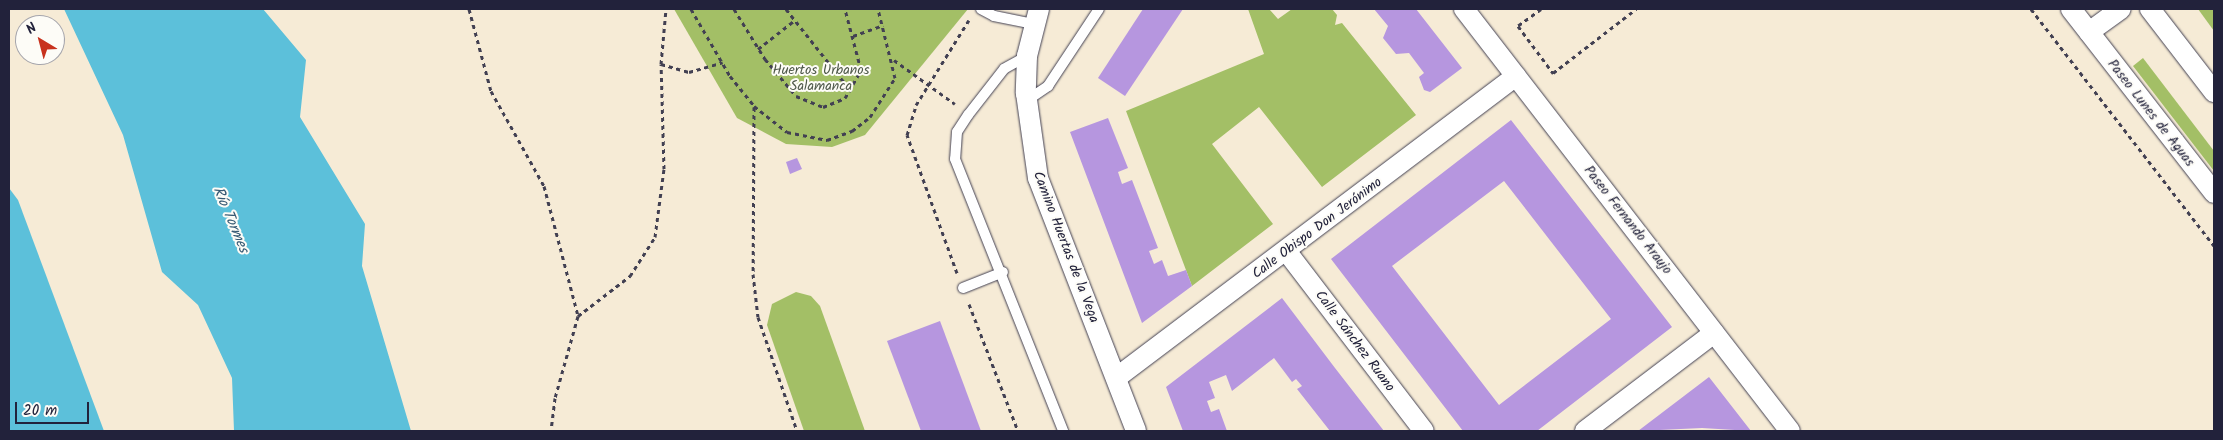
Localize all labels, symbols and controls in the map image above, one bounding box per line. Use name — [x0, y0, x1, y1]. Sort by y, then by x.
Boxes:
north arrow — [15, 15, 65, 65]
text: N — [21, 17, 42, 40]
street label: Paseo Lunes de Aguas — [2104, 56, 2198, 170]
park label: Huertos Urbanos Salamanca — [772, 62, 870, 94]
street label: Paseo Fernando Araujo — [1580, 162, 1676, 278]
street label: Camino Huertas de la Vega — [1029, 169, 1103, 325]
street label: Calle Obispo Don Jerónimo — [1249, 174, 1385, 282]
water label: Río Tormes — [208, 184, 252, 256]
street label: Calle Sánchez Ruano — [1311, 287, 1399, 395]
scale bar — [18, 392, 91, 424]
text: 20 m — [23, 399, 57, 423]

